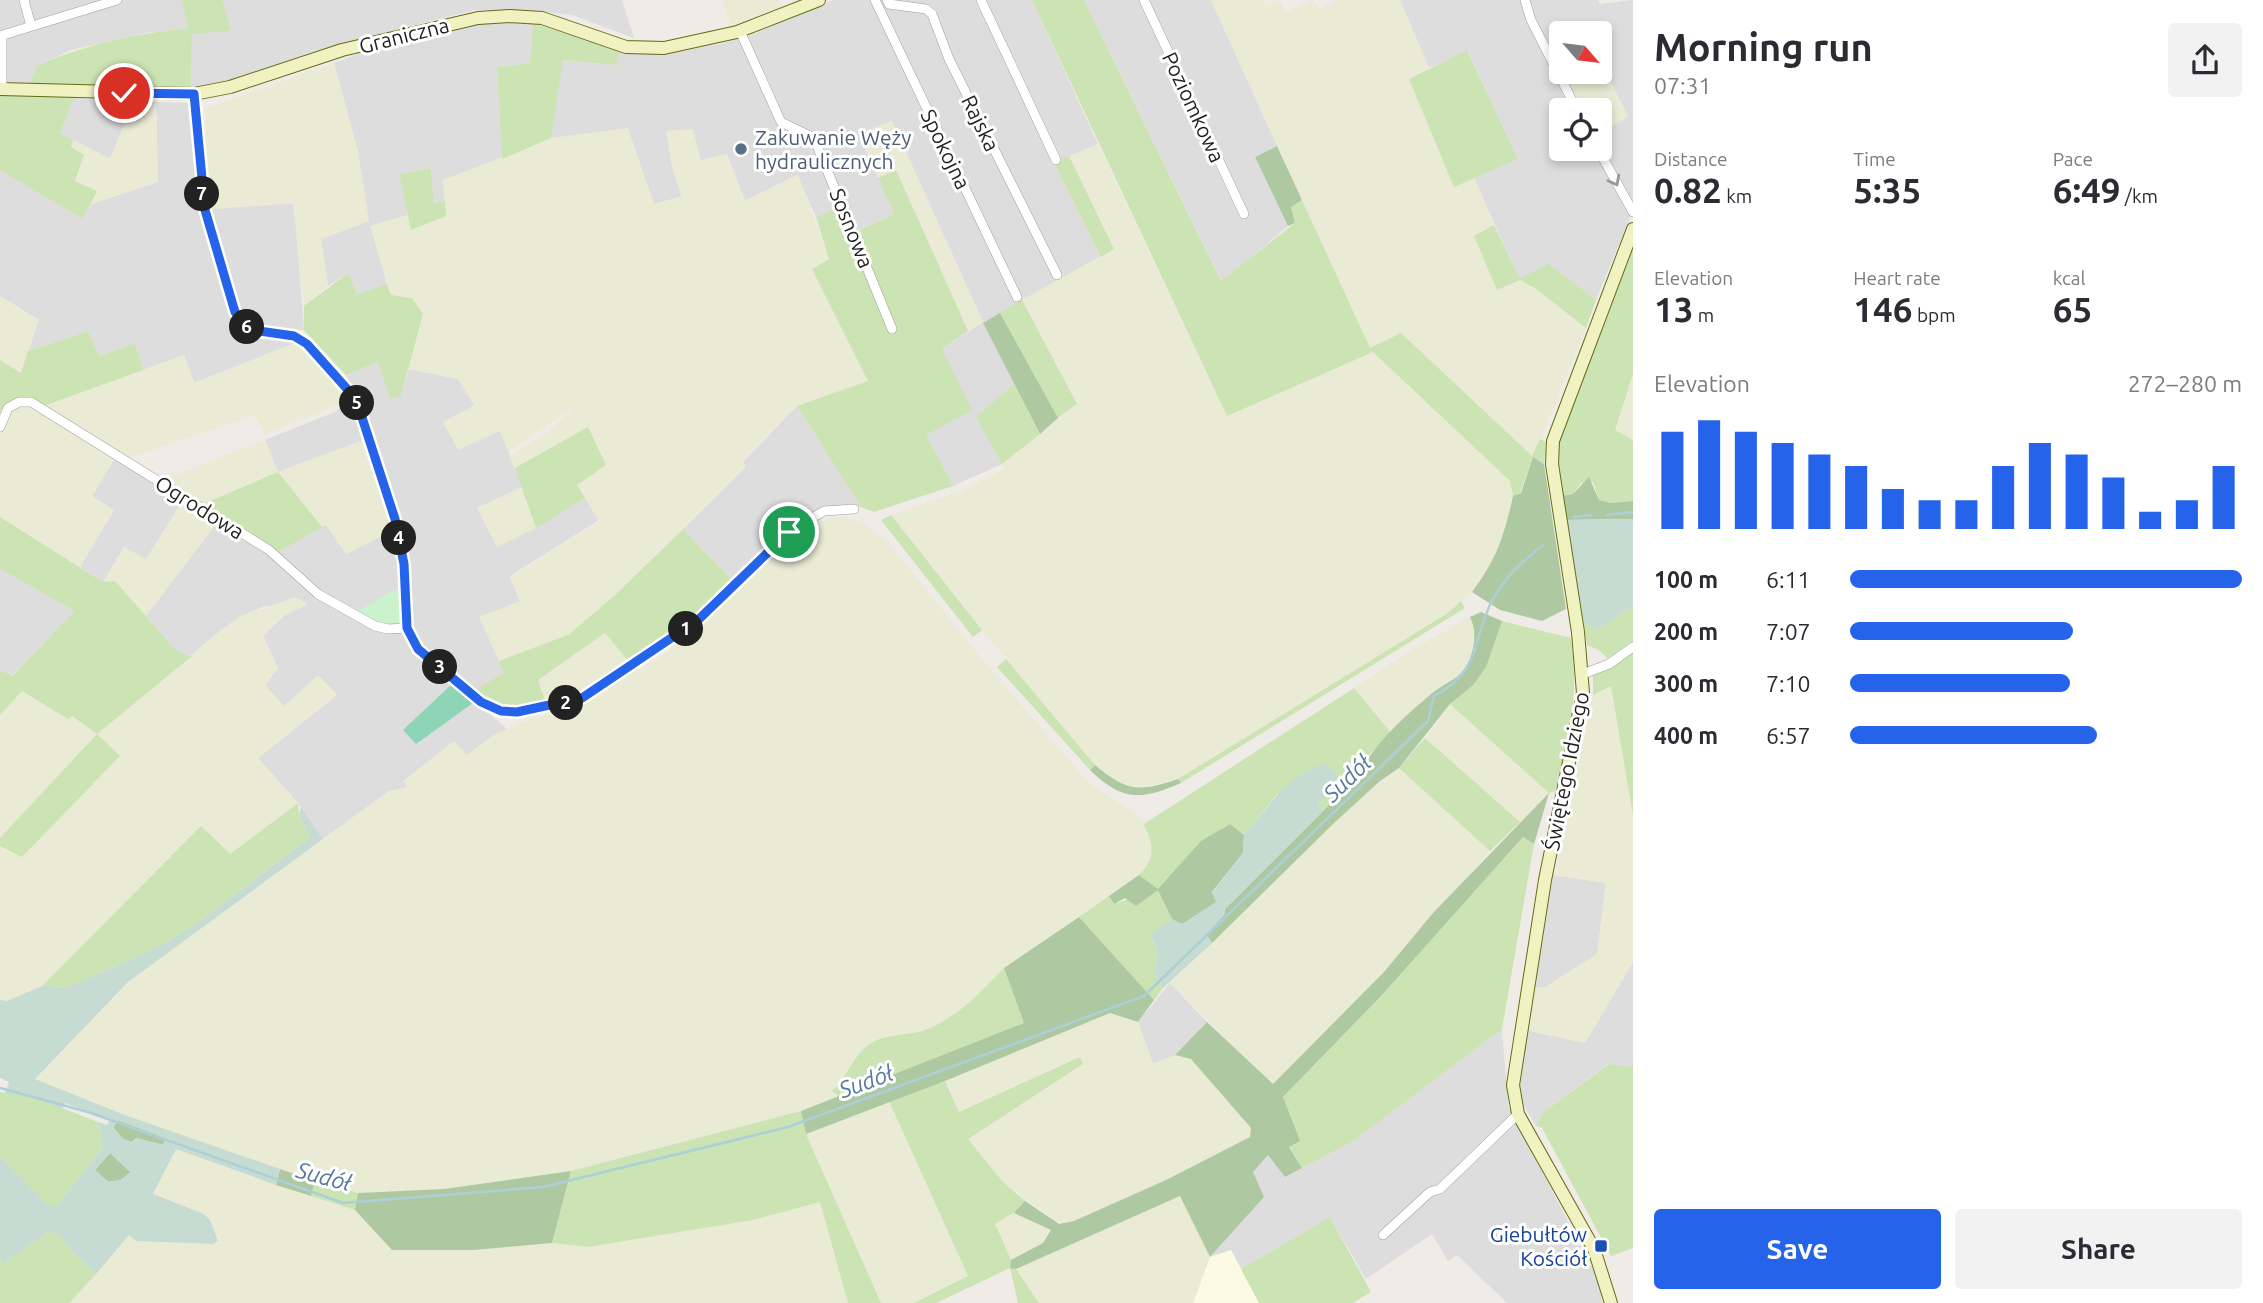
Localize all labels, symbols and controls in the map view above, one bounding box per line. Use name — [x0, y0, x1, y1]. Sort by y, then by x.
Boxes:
street label: Graniczna — [356, 12, 452, 58]
north arrow — [1549, 21, 1612, 84]
map controls — [1549, 21, 1612, 161]
button: share — [2168, 23, 2242, 97]
text: Morning run — [1654, 26, 1873, 68]
street label: Poziomkowa — [1158, 48, 1230, 166]
pin — [94, 63, 154, 123]
text: 07:31 — [1654, 73, 1712, 98]
icon: check — [105, 74, 143, 112]
street label: Rajska — [957, 91, 1005, 155]
button: locate — [1549, 98, 1612, 161]
street label: Spokojna — [916, 105, 976, 193]
place label: Zakuwanie Węży hydraulicznych — [755, 125, 911, 173]
marker: Zakuwanie Węży hydraulicznych — [733, 141, 749, 157]
text: Distance — [1654, 148, 1728, 170]
text: Time — [1853, 148, 1896, 170]
text: Pace — [2053, 148, 2093, 170]
text: 0.82 — [1654, 170, 1722, 210]
text: 5:35 — [1853, 170, 1921, 210]
text: 6:49 — [2053, 170, 2121, 210]
one-way arrow — [1607, 174, 1620, 186]
pin: 7 — [184, 176, 220, 212]
text: 7 — [196, 182, 207, 204]
street label: Sosnowa — [825, 185, 879, 271]
text: km — [1722, 185, 1752, 207]
text: /km — [2121, 185, 2158, 207]
text: Elevation — [1654, 267, 1733, 289]
text: Heart rate — [1853, 267, 1941, 289]
text: kcal — [2053, 267, 2085, 289]
text: 13 — [1654, 289, 1693, 329]
text: 146 — [1853, 289, 1913, 329]
text: 65 — [2053, 289, 2092, 329]
text: m — [1693, 304, 1714, 326]
text: bpm — [1913, 304, 1956, 326]
pin: 6 — [230, 310, 264, 344]
text: 6 — [241, 315, 252, 337]
text: Elevation — [1654, 371, 1750, 396]
text: 272–280 m — [2128, 371, 2242, 396]
pin: 5 — [340, 386, 374, 420]
text: 5 — [351, 391, 362, 413]
street label: Ogrodowa — [151, 470, 249, 544]
pin — [759, 502, 819, 562]
icon: arrive — [770, 513, 808, 551]
pin: 4 — [382, 520, 416, 556]
text: 4 — [393, 526, 404, 548]
text: 100 m — [1654, 567, 1718, 592]
text: 6:11 — [1766, 567, 1811, 592]
pin: 1 — [668, 612, 704, 646]
text: 1 — [680, 617, 691, 639]
text: 200 m — [1654, 619, 1718, 644]
text: 7:07 — [1766, 619, 1811, 644]
pin: 3 — [422, 650, 458, 684]
text: 3 — [434, 655, 445, 677]
text: 300 m — [1654, 671, 1718, 696]
text: 7:10 — [1766, 671, 1811, 696]
pin: 2 — [548, 686, 584, 720]
street label: Świętego Idziego — [1539, 690, 1593, 852]
text: 2 — [560, 691, 571, 713]
text: 400 m — [1654, 723, 1718, 748]
text: 6:57 — [1766, 723, 1811, 748]
water label: Sudół — [1317, 749, 1376, 807]
water label: Sudół — [834, 1060, 897, 1103]
water label: Sudół — [293, 1156, 354, 1195]
button: Save — [1654, 1209, 1941, 1289]
button: Share — [1955, 1209, 2242, 1289]
place label: Giebułtów Kościół — [1490, 1222, 1587, 1270]
marker: Giebułtów Kościół — [1593, 1238, 1609, 1254]

